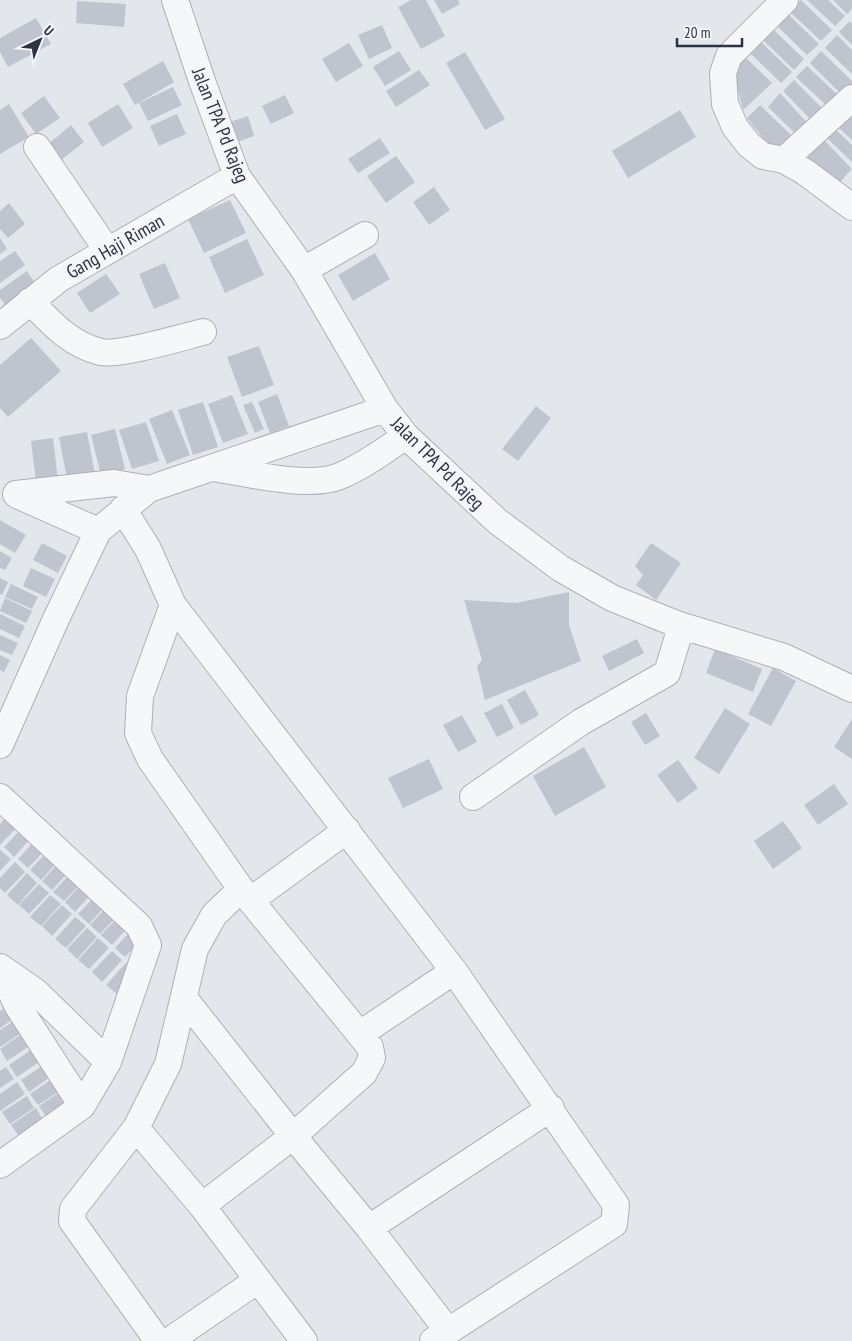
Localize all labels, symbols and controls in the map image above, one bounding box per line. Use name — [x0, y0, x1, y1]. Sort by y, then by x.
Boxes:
north arrow — [15, 15, 65, 65]
scale bar — [677, 15, 742, 47]
text: U — [40, 21, 58, 40]
text: 20 m — [684, 23, 710, 42]
street label: Jalan TPA Pd Rajeg — [187, 63, 255, 186]
street label: Gang Haji Riman — [62, 208, 168, 284]
street label: Jalan TPA Pd Rajeg — [386, 411, 490, 515]

